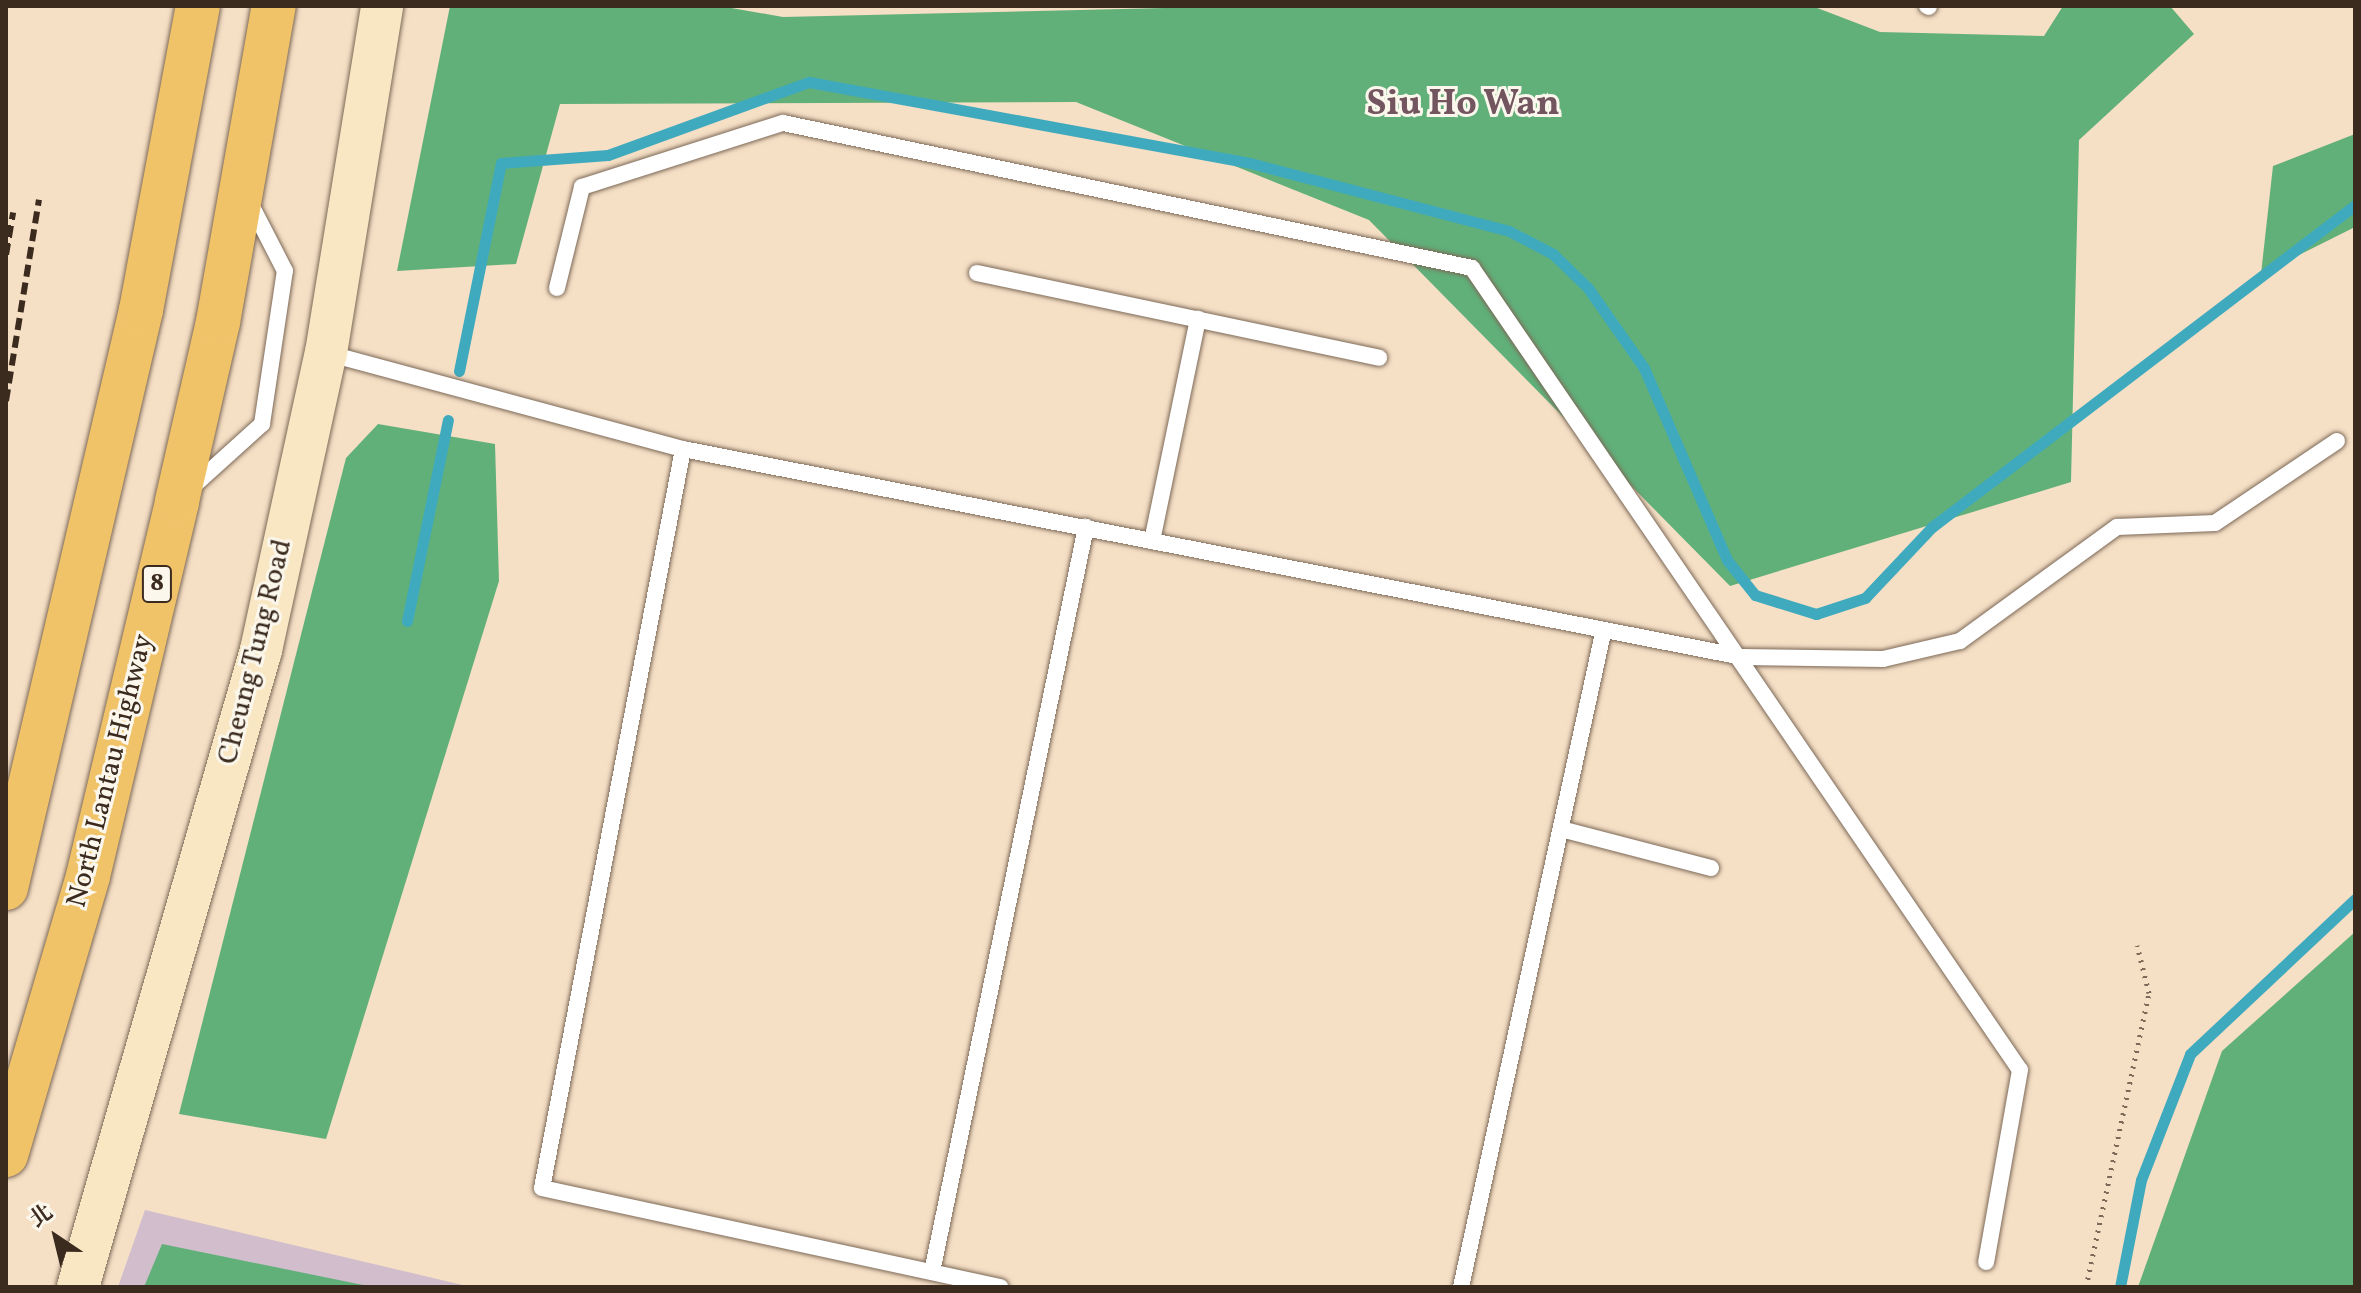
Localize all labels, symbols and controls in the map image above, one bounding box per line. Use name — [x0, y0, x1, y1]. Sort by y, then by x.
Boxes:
district label: Siu Ho Wan — [1366, 84, 1560, 128]
street label: Cheung Tung Road — [212, 536, 300, 768]
road number: 8 — [141, 562, 173, 606]
street label: North Lantau Highway — [61, 631, 161, 911]
north arrow — [16, 1197, 96, 1277]
text: 北 — [24, 1198, 60, 1236]

